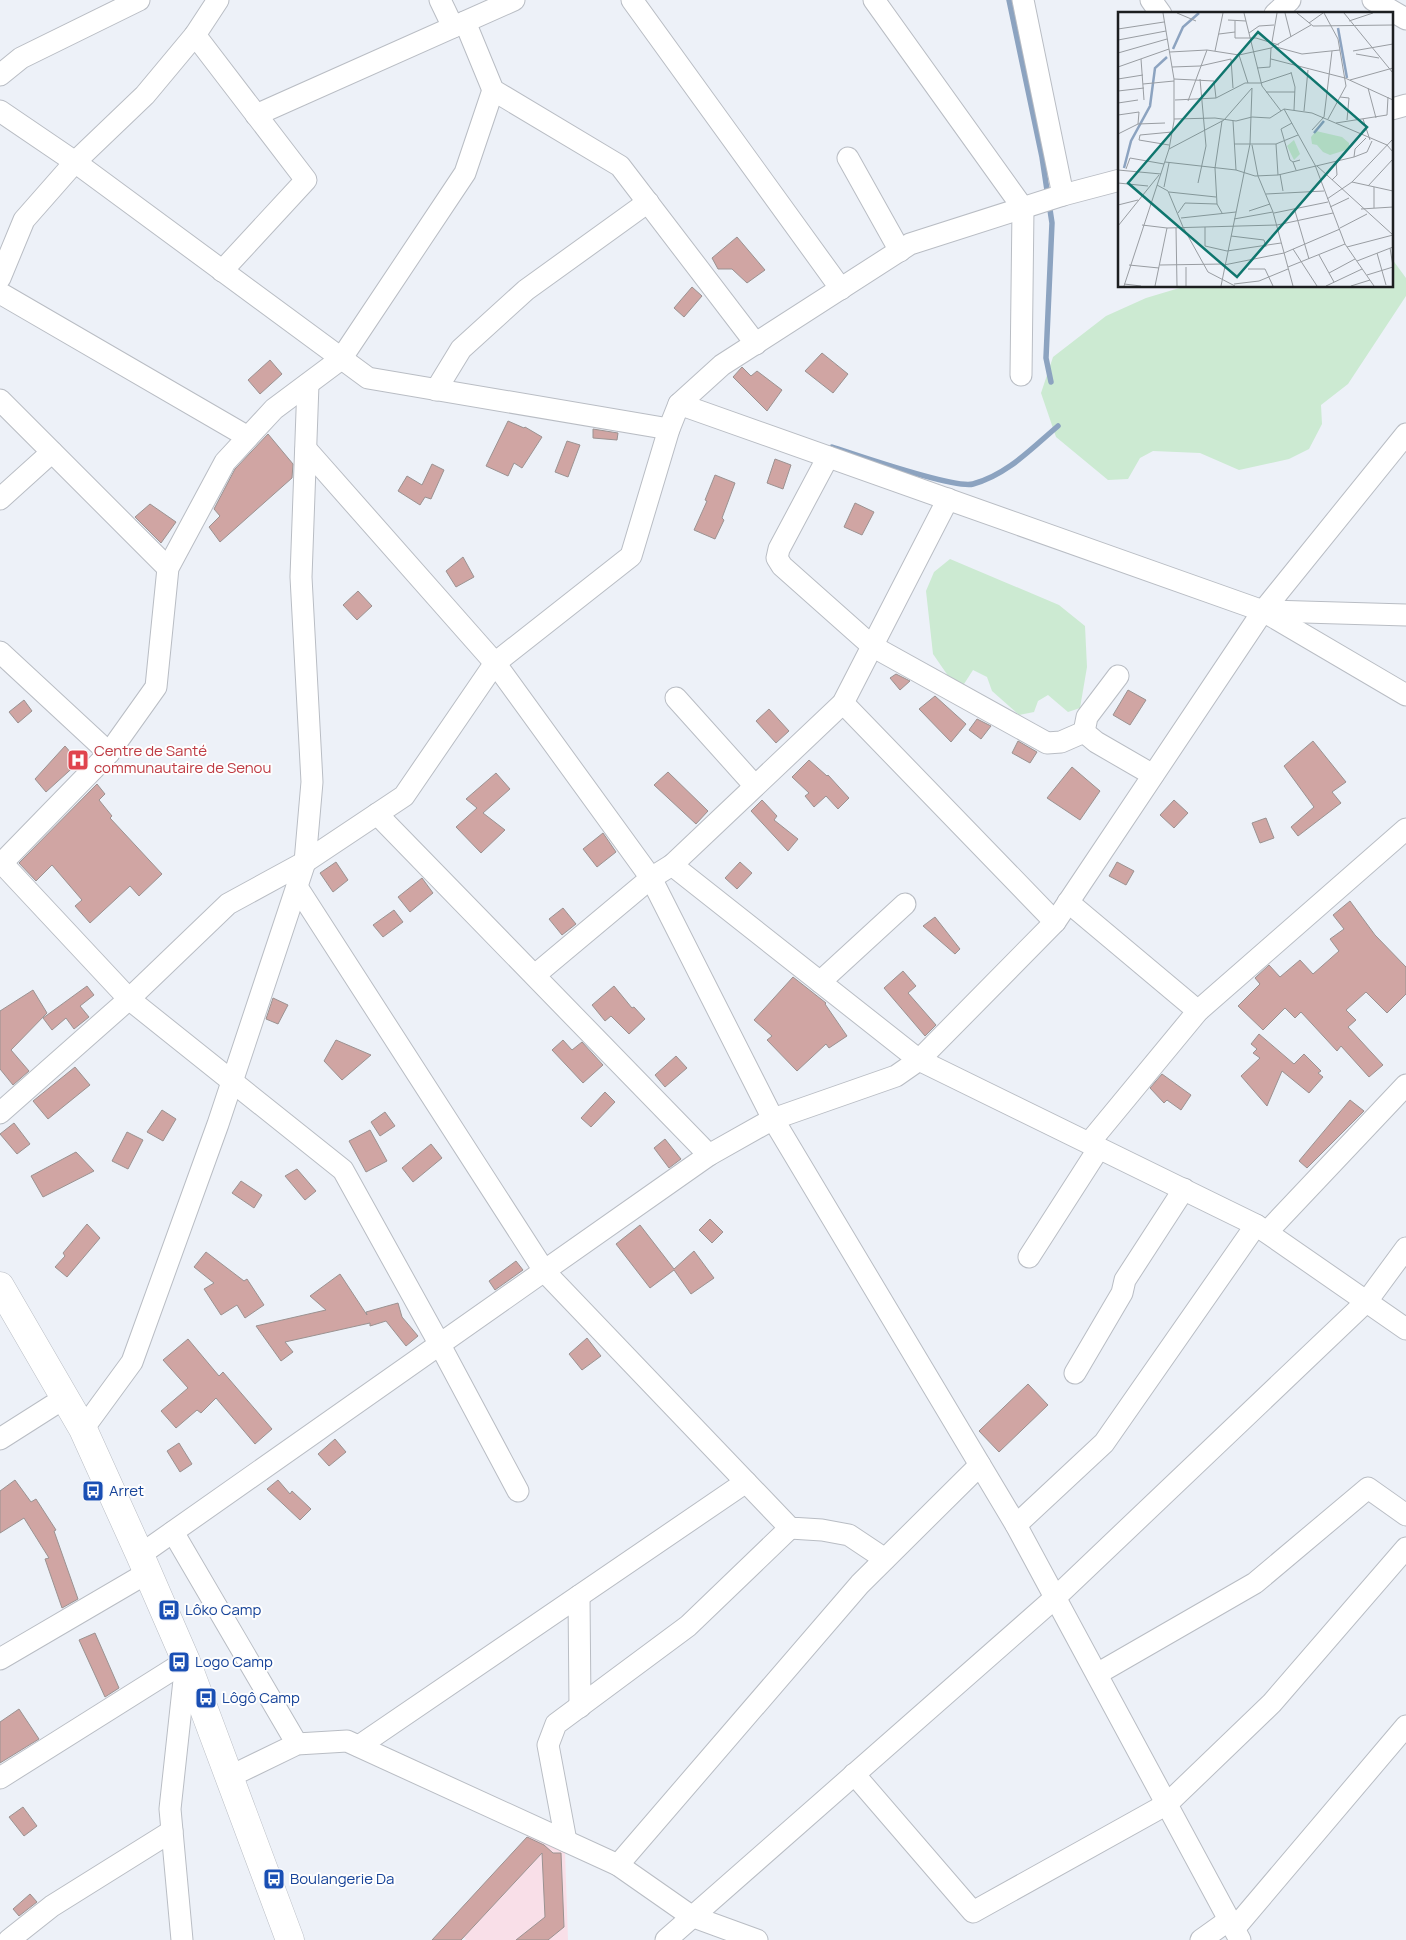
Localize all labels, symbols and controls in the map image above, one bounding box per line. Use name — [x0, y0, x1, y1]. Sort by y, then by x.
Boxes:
inset map — [1118, 12, 1394, 288]
place label: Centre de Santé communautaire de Senou — [94, 740, 271, 778]
hospital icon: Centre de Santé communautaire de Senou — [66, 748, 90, 772]
bus stop icon: Arret — [81, 1479, 105, 1503]
place label: Arret — [109, 1480, 144, 1501]
bus stop icon: Lôko Camp — [157, 1598, 181, 1622]
place label: Lôko Camp — [185, 1599, 261, 1620]
bus stop icon: Logo Camp — [167, 1650, 191, 1674]
place label: Logo Camp — [195, 1651, 273, 1672]
bus stop icon: Lôgô Camp — [194, 1686, 218, 1710]
place label: Lôgô Camp — [222, 1687, 300, 1708]
bus stop icon: Boulangerie Da — [262, 1867, 286, 1891]
place label: Boulangerie Da — [290, 1868, 394, 1889]

